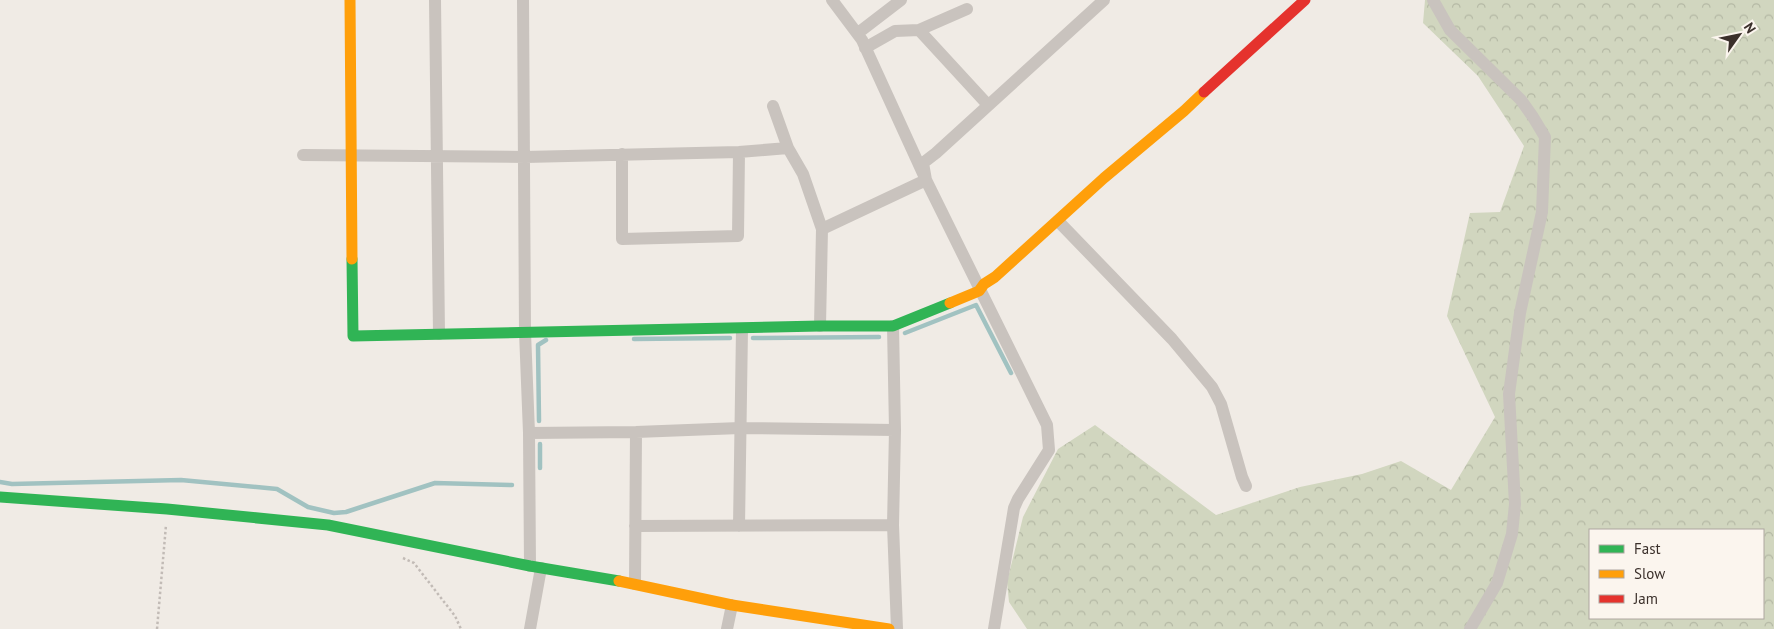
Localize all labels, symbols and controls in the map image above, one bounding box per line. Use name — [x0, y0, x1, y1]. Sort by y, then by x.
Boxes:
north arrow — [1714, 10, 1764, 60]
text: N — [1740, 19, 1760, 37]
legend — [1589, 529, 1764, 619]
text: Fast — [1634, 539, 1661, 558]
text: Slow — [1634, 564, 1665, 583]
text: Jam — [1633, 589, 1658, 608]

